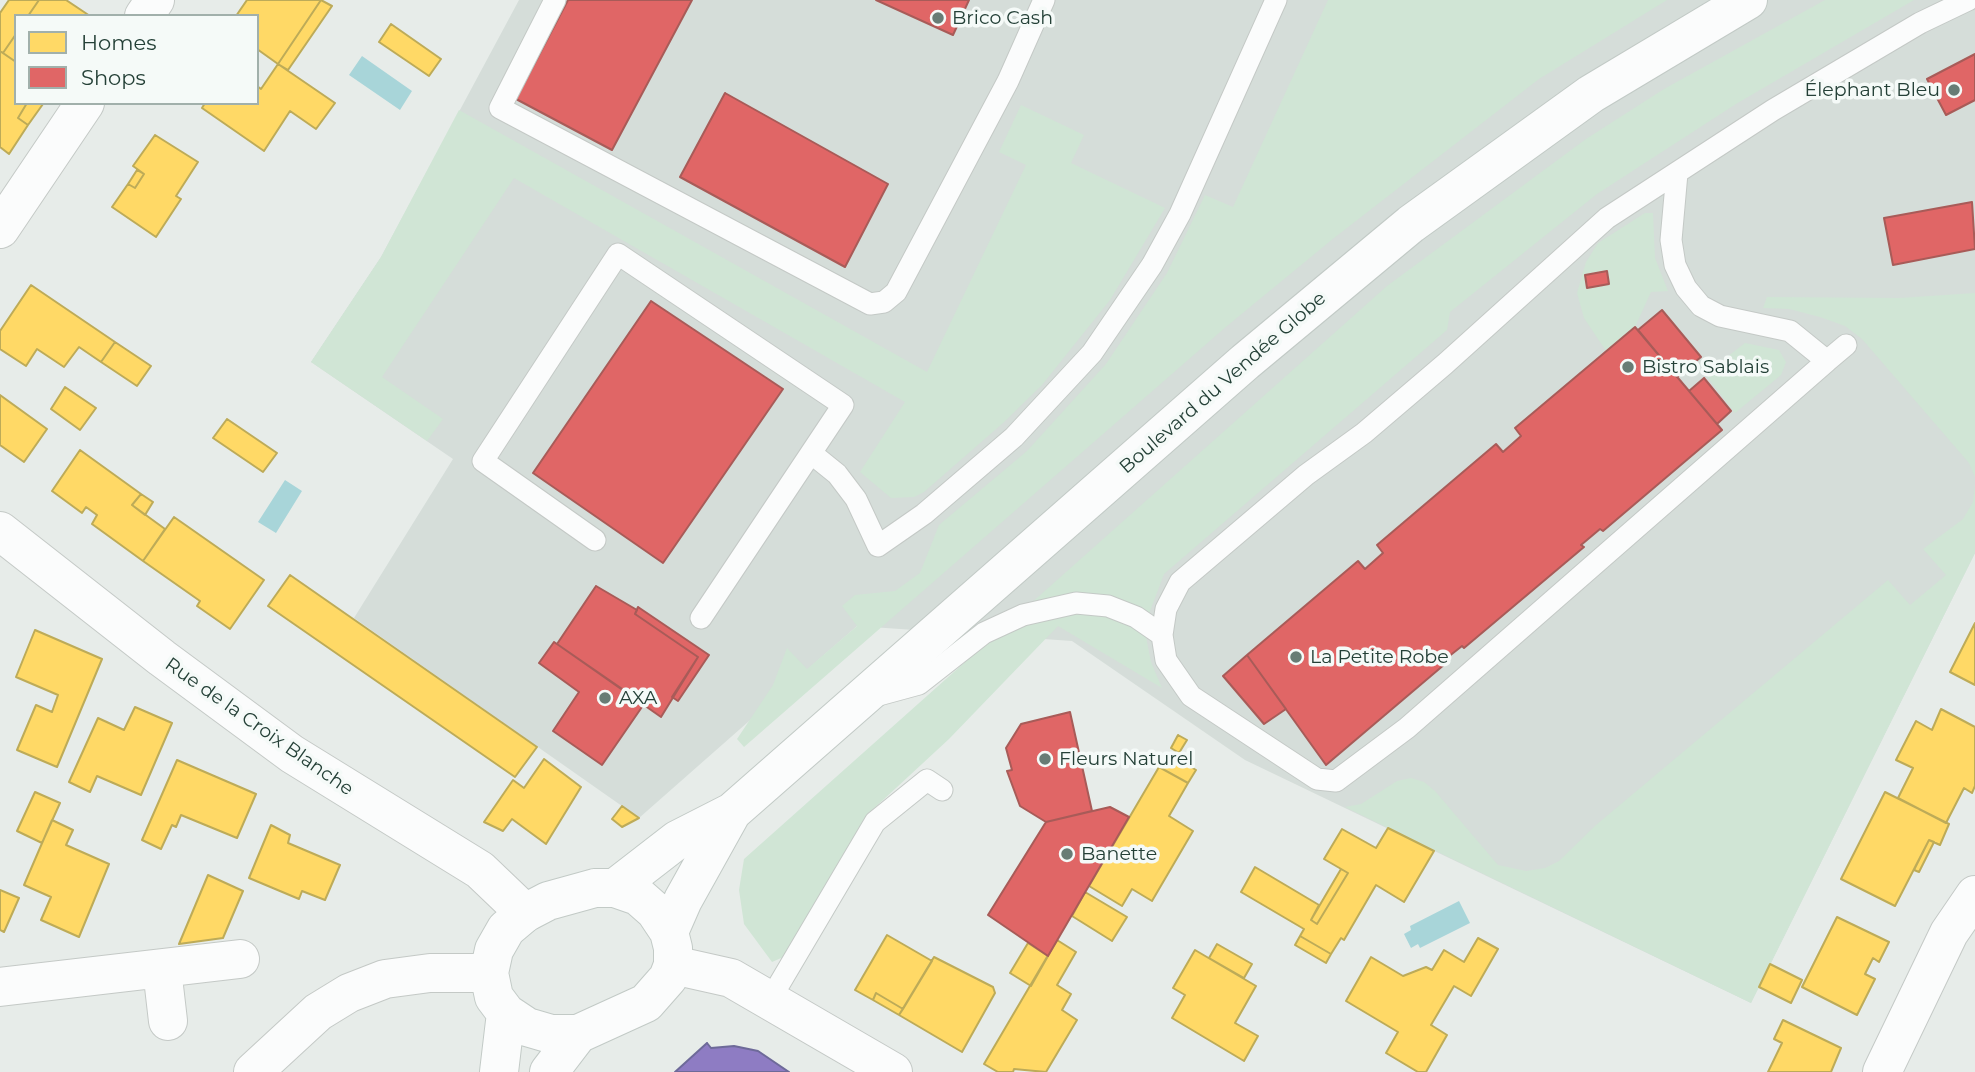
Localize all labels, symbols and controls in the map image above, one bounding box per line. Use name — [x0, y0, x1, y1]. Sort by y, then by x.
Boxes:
place label: Brico Cash — [952, 7, 1053, 29]
marker: Brico Cash — [930, 10, 946, 26]
legend — [14, 14, 259, 105]
text: Homes — [81, 30, 156, 55]
text: Shops — [81, 65, 146, 90]
place label: Élephant Bleu — [1805, 79, 1940, 101]
marker: Élephant Bleu — [1946, 82, 1962, 98]
street label: Boulevard du Vendée Globe — [1115, 287, 1331, 479]
place label: Bistro Sablais — [1642, 356, 1769, 378]
marker: Bistro Sablais — [1620, 359, 1636, 375]
place label: La Petite Robe — [1310, 646, 1449, 668]
marker: La Petite Robe — [1288, 649, 1304, 665]
street label: Rue de la Croix Blanche — [160, 653, 358, 801]
place label: AXA — [619, 687, 657, 709]
marker: AXA — [597, 690, 613, 706]
place label: Fleurs Naturel — [1059, 748, 1193, 770]
marker: Fleurs Naturel — [1037, 751, 1053, 767]
place label: Banette — [1081, 843, 1157, 865]
marker: Banette — [1059, 846, 1075, 862]

